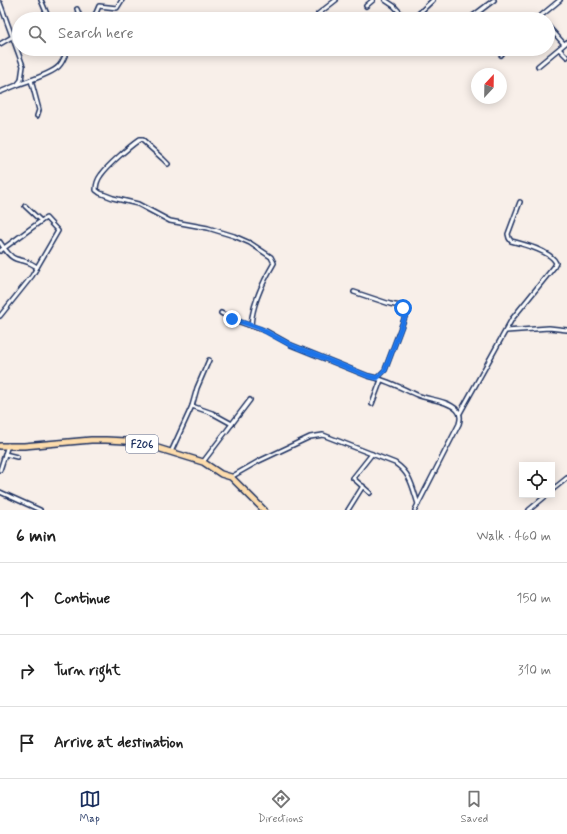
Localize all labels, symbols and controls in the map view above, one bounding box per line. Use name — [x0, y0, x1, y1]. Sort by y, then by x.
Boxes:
search box — [12, 12, 555, 56]
icon: search — [26, 23, 48, 45]
text: Search here — [58, 24, 134, 44]
north arrow — [471, 68, 507, 104]
route start — [394, 299, 412, 317]
route end — [223, 310, 241, 328]
road number: F206 — [126, 435, 158, 453]
map controls — [519, 462, 555, 498]
button: locate — [519, 462, 555, 498]
text: 6 min — [16, 525, 56, 547]
text: Walk · 460 m — [476, 528, 551, 545]
icon: ahead — [16, 588, 38, 610]
text: Continue — [54, 589, 110, 609]
text: 150 m — [517, 590, 551, 607]
icon: right — [16, 660, 38, 682]
text: Turn right — [54, 661, 121, 681]
text: 310 m — [518, 662, 551, 679]
icon: arrive — [16, 732, 38, 754]
text: Arrive at destination — [54, 733, 183, 753]
tab: Map — [79, 788, 101, 826]
tab: Directions — [258, 788, 303, 826]
tab: Saved — [461, 788, 488, 826]

